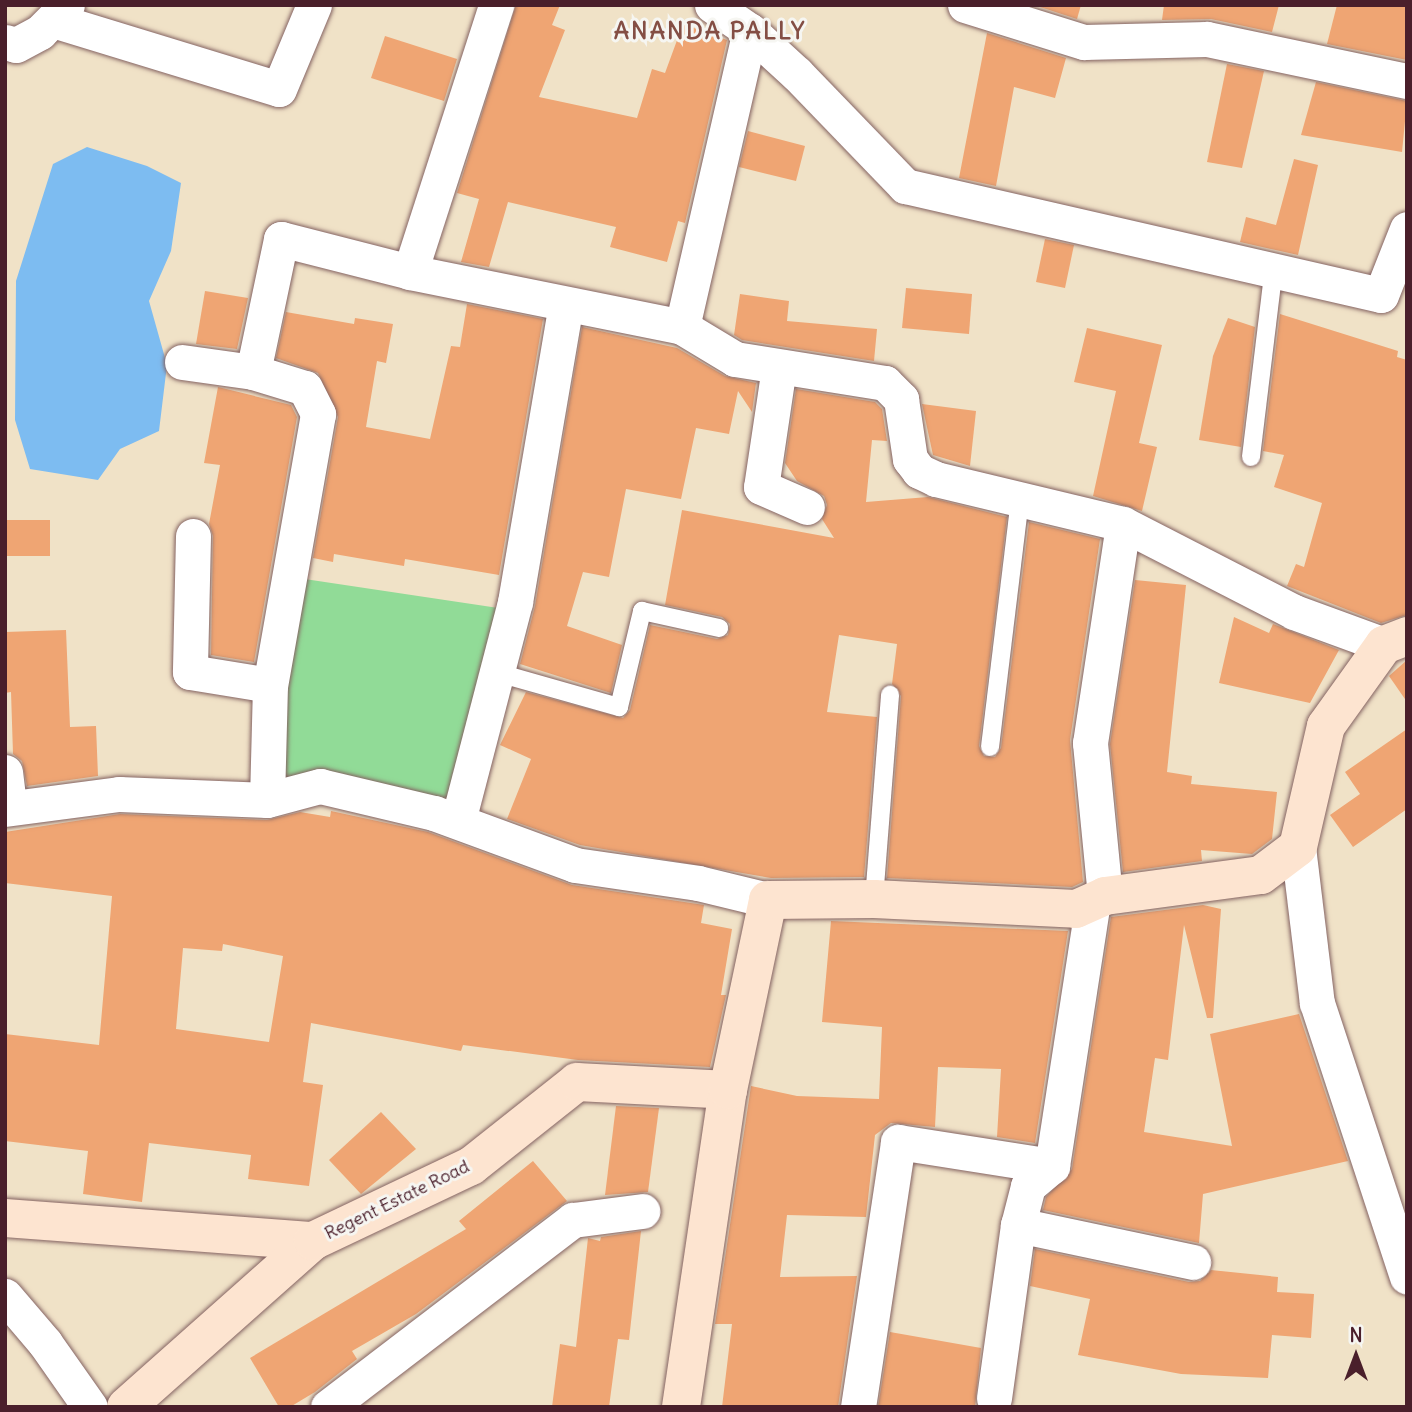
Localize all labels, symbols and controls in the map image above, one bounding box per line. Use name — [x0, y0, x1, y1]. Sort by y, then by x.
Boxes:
district label: ANANDA PALLY — [615, 17, 805, 45]
street label: Regent Estate Road — [321, 1156, 473, 1244]
north arrow — [1321, 1321, 1391, 1391]
text: N — [1349, 1323, 1363, 1347]

